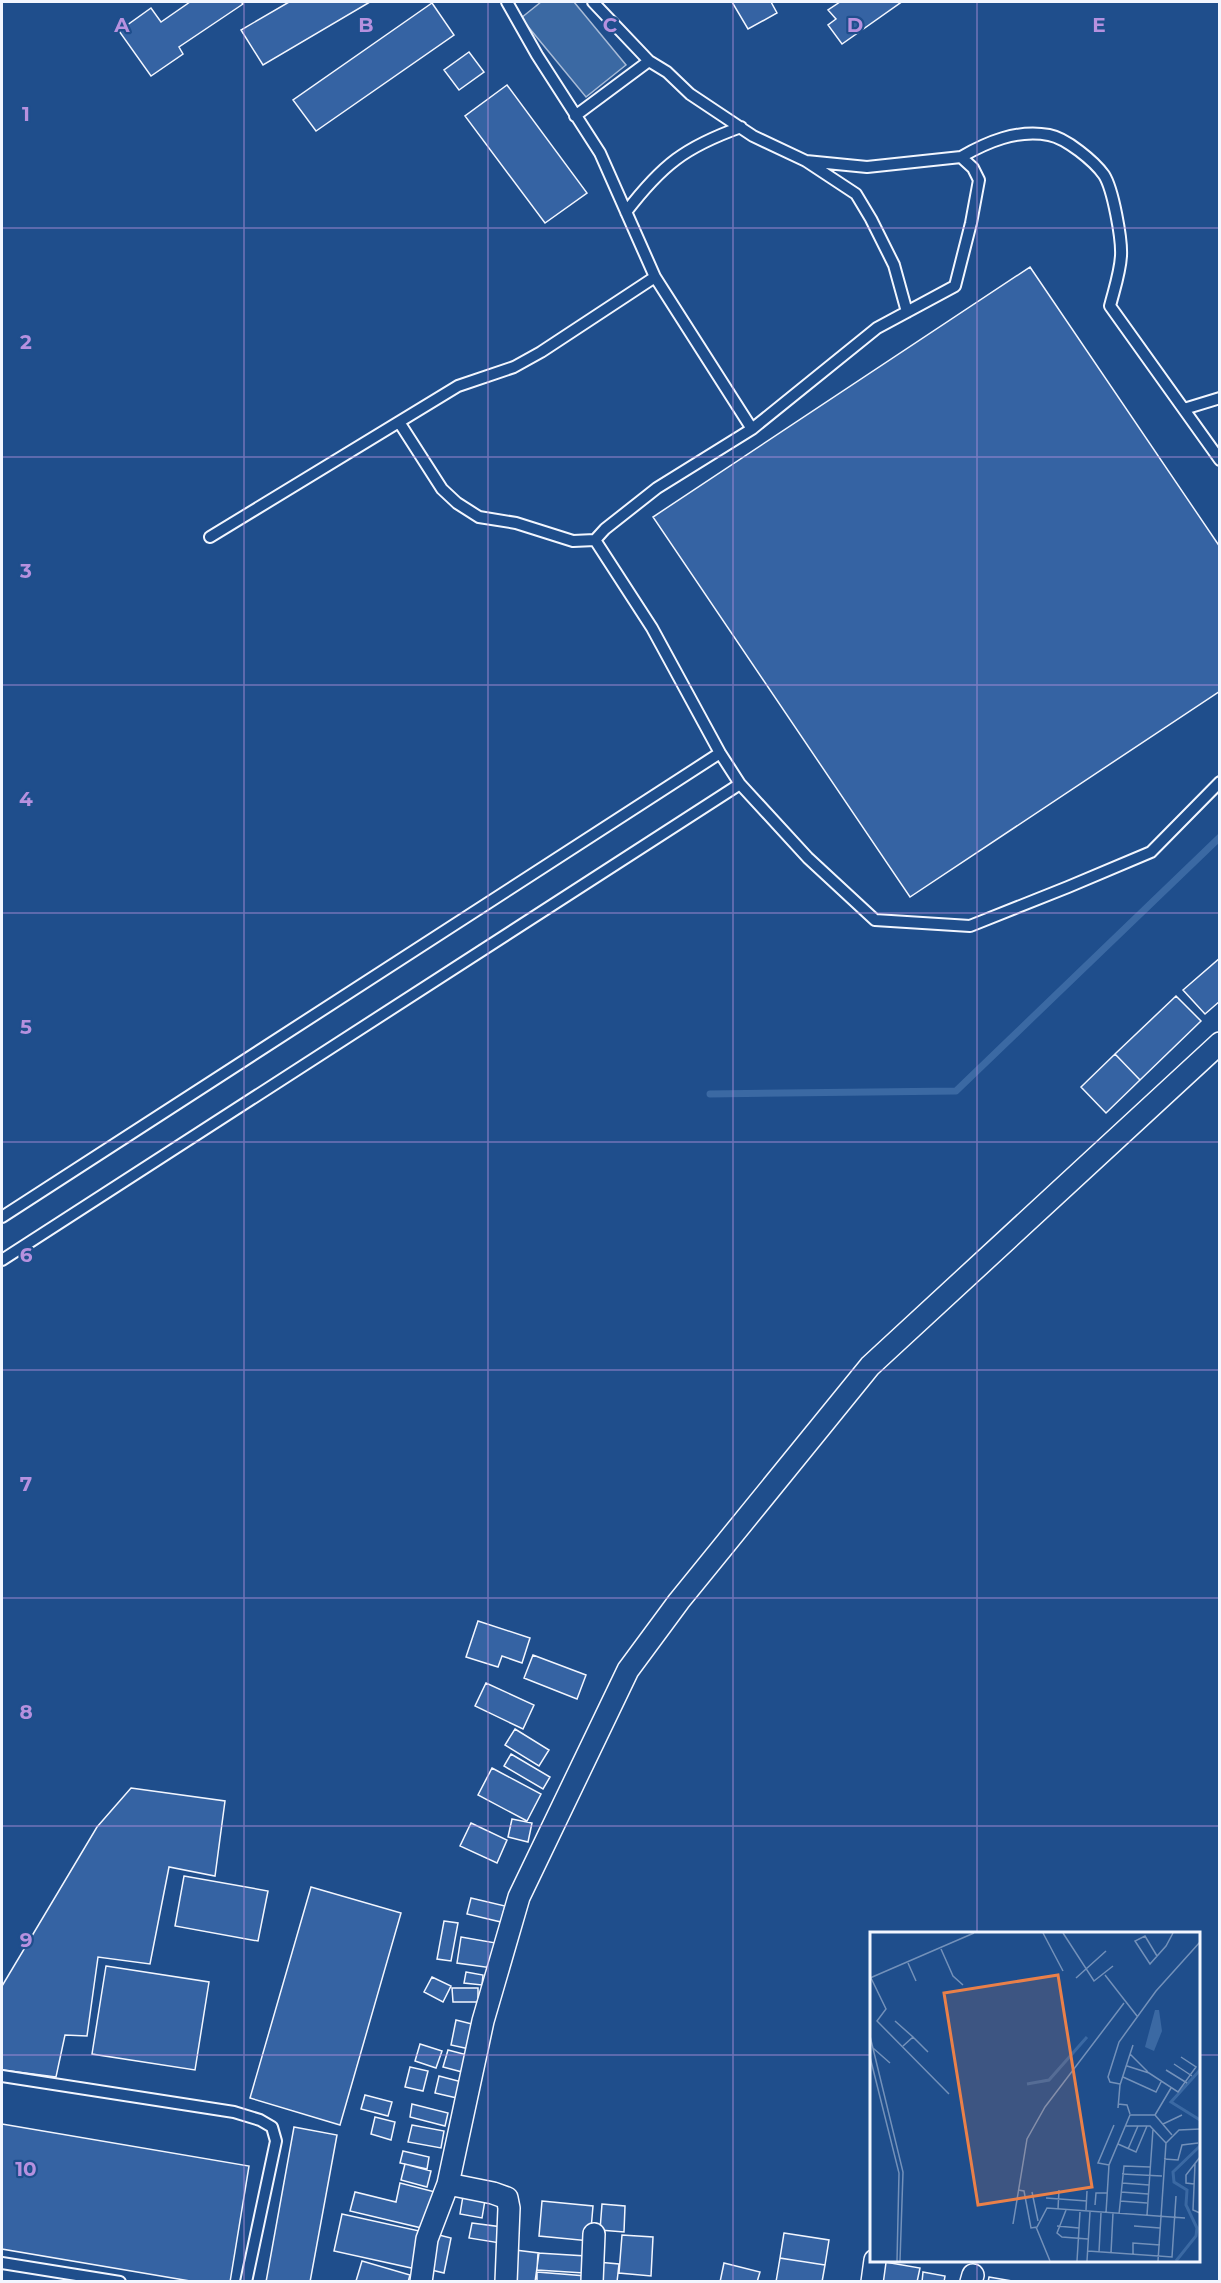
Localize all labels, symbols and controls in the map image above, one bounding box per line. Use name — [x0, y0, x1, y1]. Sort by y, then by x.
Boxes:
text: A — [113, 13, 130, 37]
text: B — [358, 13, 374, 37]
text: C — [603, 13, 618, 37]
text: D — [847, 13, 863, 37]
text: E — [1092, 13, 1106, 37]
text: 1 — [22, 102, 30, 126]
text: 2 — [20, 330, 32, 354]
text: 3 — [19, 559, 32, 583]
text: 4 — [19, 787, 33, 811]
text: 5 — [20, 1015, 32, 1039]
text: 6 — [20, 1243, 33, 1267]
text: 7 — [20, 1472, 32, 1496]
text: 8 — [19, 1700, 33, 1724]
text: 9 — [20, 1928, 32, 1952]
inset map — [870, 1932, 1200, 2262]
text: 10 — [15, 2157, 37, 2181]

